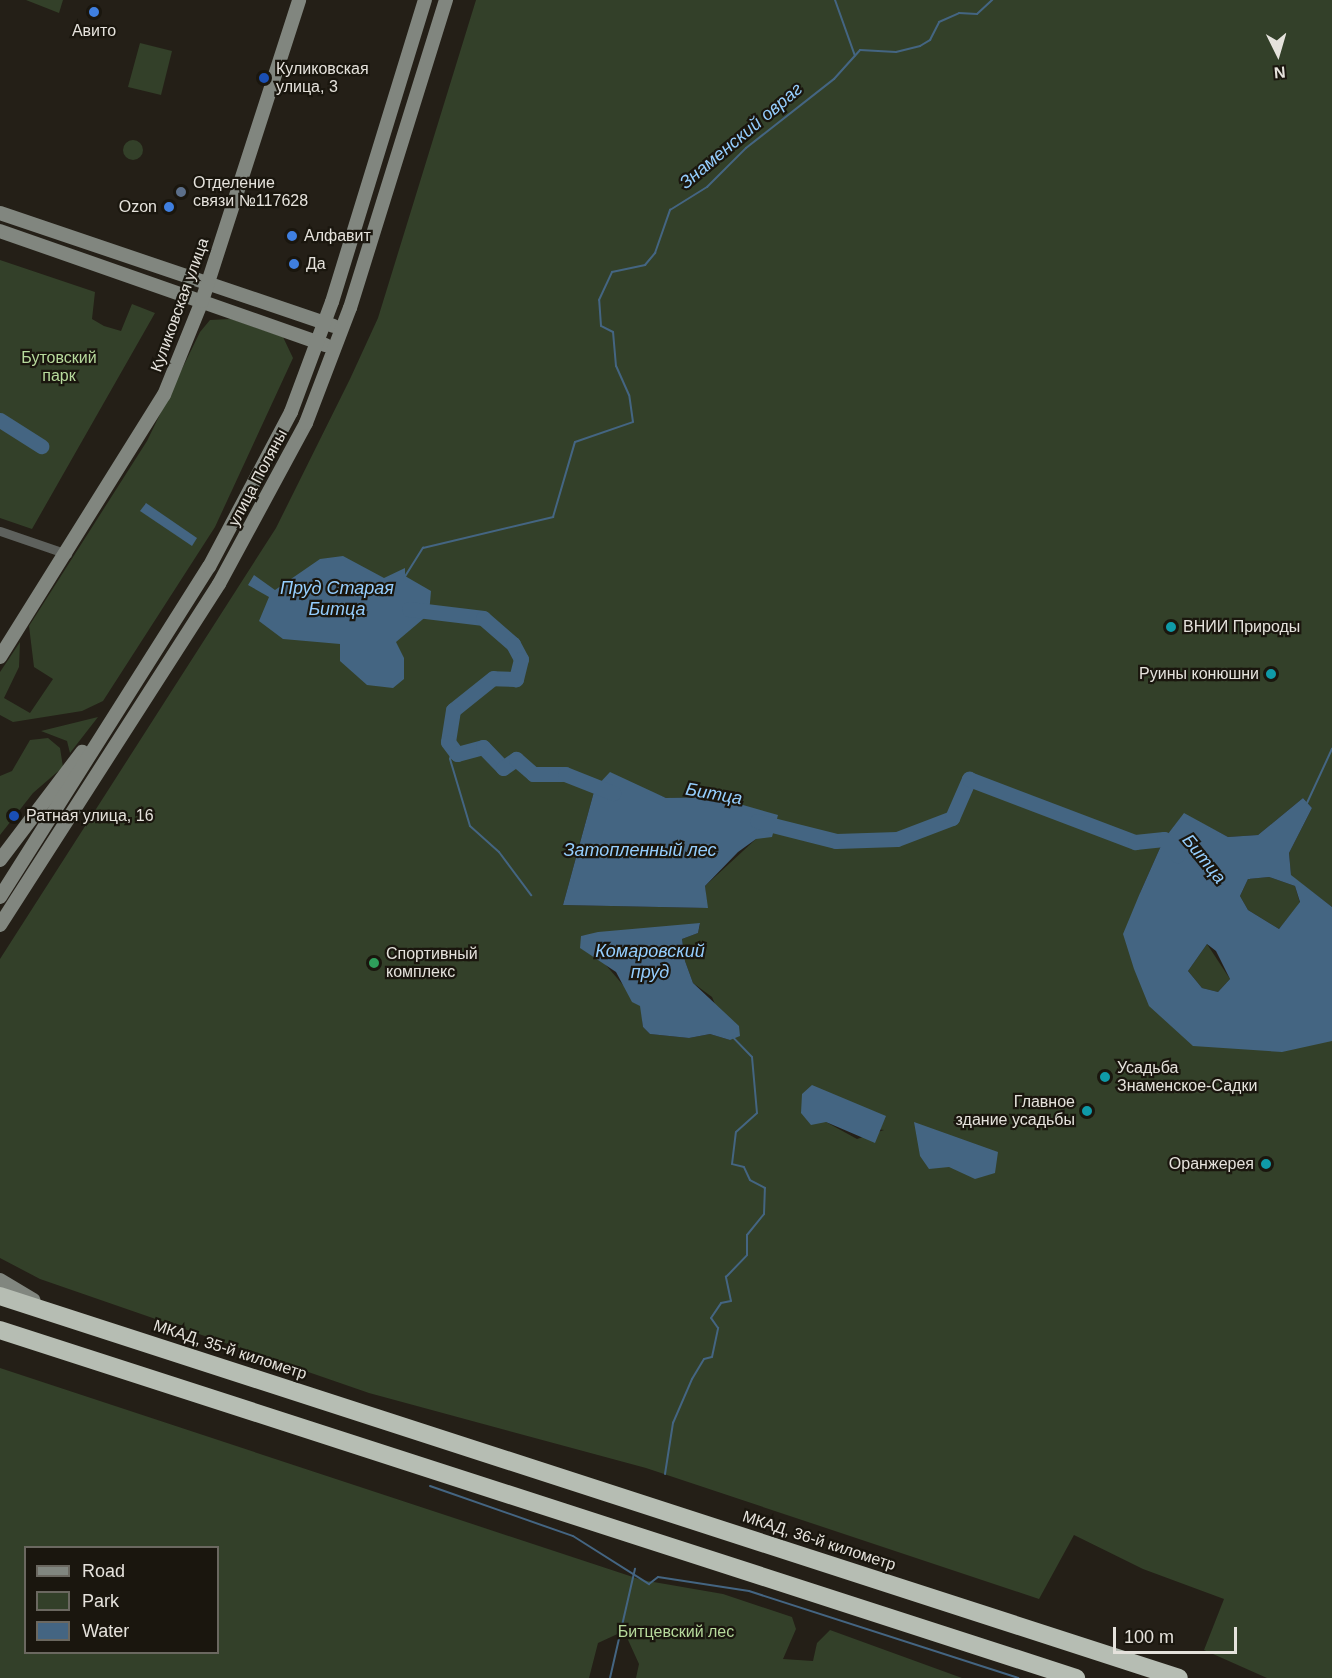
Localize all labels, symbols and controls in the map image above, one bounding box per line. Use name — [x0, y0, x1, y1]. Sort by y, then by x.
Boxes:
marker: Авито — [87, 5, 101, 19]
place label: Авито — [72, 21, 116, 41]
north arrow — [1248, 24, 1308, 84]
place label: Куликовская улица, 3 — [276, 59, 369, 97]
text: N — [1273, 63, 1286, 81]
marker: Куликовская улица, 3 — [257, 71, 271, 85]
water label: Знаменский овраг — [675, 78, 807, 194]
place label: Отделение связи №117628 — [193, 173, 308, 211]
marker: Отделение связи №117628 — [174, 185, 188, 199]
place label: Ozon — [119, 197, 157, 217]
marker: Ozon — [162, 200, 176, 214]
place label: Алфавит — [304, 226, 371, 246]
marker: Алфавит — [285, 229, 299, 243]
street label: Куликовская улица — [147, 235, 213, 375]
place label: Да — [306, 254, 326, 274]
marker: Да — [287, 257, 301, 271]
park label: Бутовский парк — [21, 348, 97, 386]
street label: улица Поляны — [224, 426, 292, 530]
water label: Пруд Старая Битца — [280, 578, 394, 620]
place label: ВНИИ Природы — [1183, 617, 1300, 637]
marker: ВНИИ Природы — [1164, 620, 1178, 634]
place label: Руины конюшни — [1139, 664, 1259, 684]
marker: Руины конюшни — [1264, 667, 1278, 681]
water label: Битца — [684, 778, 744, 810]
place label: Ратная улица, 16 — [26, 806, 154, 826]
marker: Ратная улица, 16 — [7, 809, 21, 823]
water label: Битца — [1178, 830, 1230, 888]
water label: Затопленный лес — [564, 839, 716, 861]
water label: Комаровский пруд — [595, 941, 705, 984]
place label: Спортивный комплекс — [386, 944, 478, 982]
marker: Спортивный комплекс — [367, 956, 381, 970]
place label: Усадьба Знаменское-Садки — [1117, 1058, 1257, 1096]
marker: Усадьба Знаменское-Садки — [1098, 1070, 1112, 1084]
place label: Главное здание усадьбы — [956, 1092, 1075, 1130]
marker: Главное здание усадьбы — [1080, 1104, 1094, 1118]
place label: Оранжерея — [1169, 1154, 1254, 1174]
marker: Оранжерея — [1259, 1157, 1273, 1171]
street label: МКАД, 35-й километр — [151, 1316, 309, 1384]
street label: МКАД, 36-й километр — [740, 1507, 898, 1575]
legend — [24, 1546, 219, 1654]
text: Road — [82, 1561, 125, 1581]
text: Park — [82, 1591, 119, 1611]
scale bar — [1116, 1615, 1240, 1653]
text: Water — [82, 1621, 129, 1641]
park label: Битцевский лес — [618, 1622, 734, 1642]
text: 100 m — [1124, 1627, 1174, 1647]

